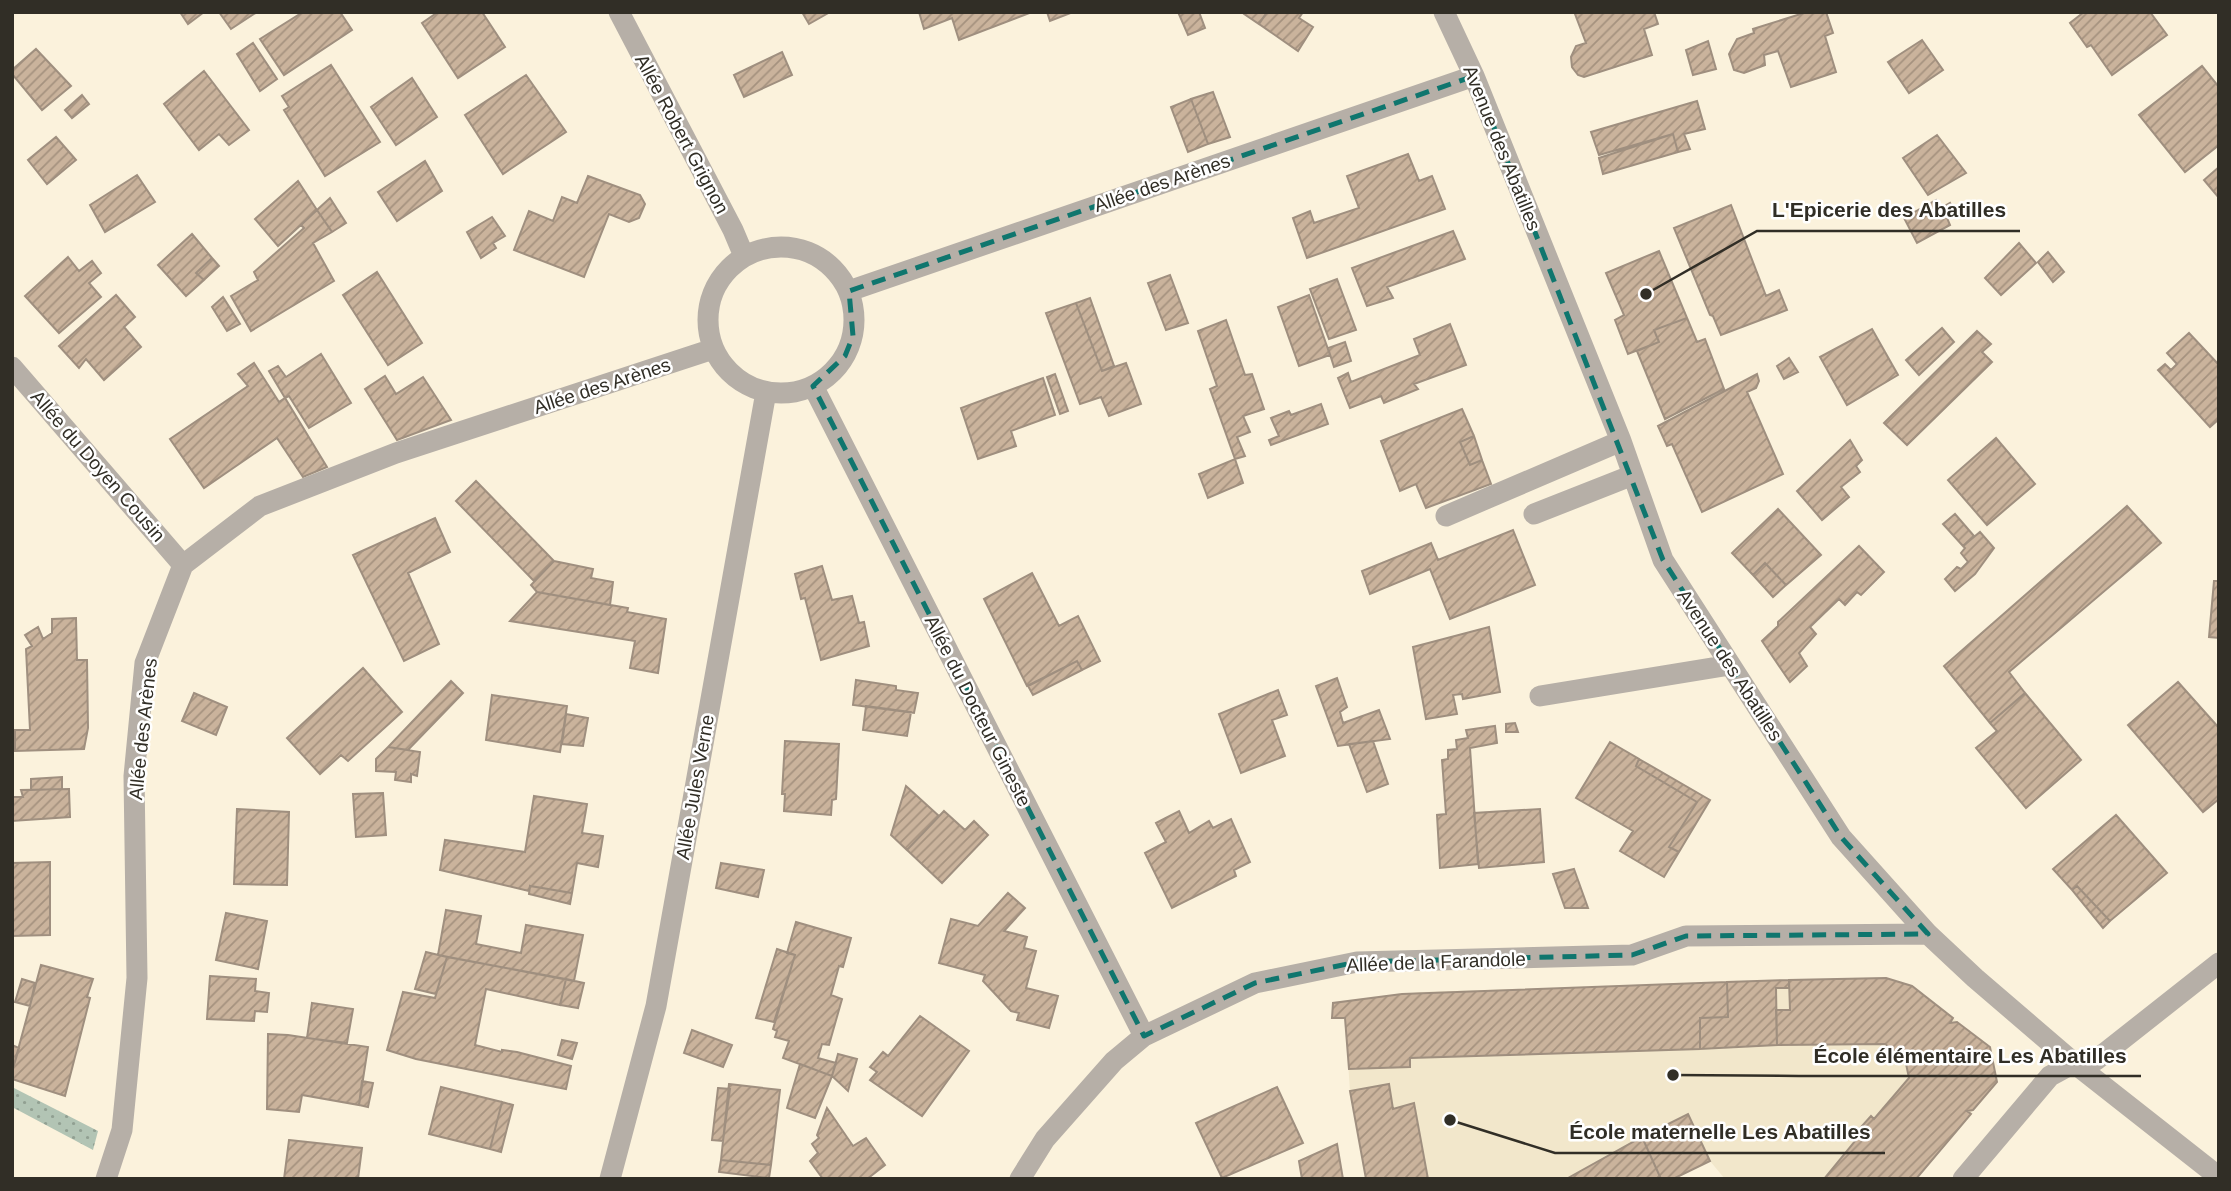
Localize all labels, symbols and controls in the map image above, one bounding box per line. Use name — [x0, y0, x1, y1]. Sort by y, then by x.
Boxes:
street label: Allée Robert Grignon — [631, 51, 733, 217]
street label: Avenue des Abatilles — [1459, 62, 1545, 234]
street label: Allée des Arènes — [1091, 150, 1233, 216]
callout: L'Epicerie des Abatilles — [1757, 189, 2020, 231]
text: L'Epicerie des Abatilles — [1772, 198, 2006, 221]
street label: Allée des Arènes — [531, 354, 673, 418]
street label: Allée du Doyen Cousin — [27, 386, 169, 546]
street label: Avenue des Abatilles — [1673, 585, 1787, 745]
street label: Allée du Docteur Gineste — [921, 612, 1035, 810]
street label: Allée des Arènes — [125, 657, 161, 801]
street label: Allée Jules Verne — [672, 713, 718, 861]
street label: Allée de la Farandole — [1346, 948, 1526, 976]
callout: École élémentaire Les Abatilles — [1799, 1034, 2141, 1076]
text: École élémentaire Les Abatilles — [1813, 1044, 2127, 1067]
callout: École maternelle Les Abatilles — [1555, 1111, 1885, 1153]
text: École maternelle Les Abatilles — [1569, 1120, 1871, 1143]

